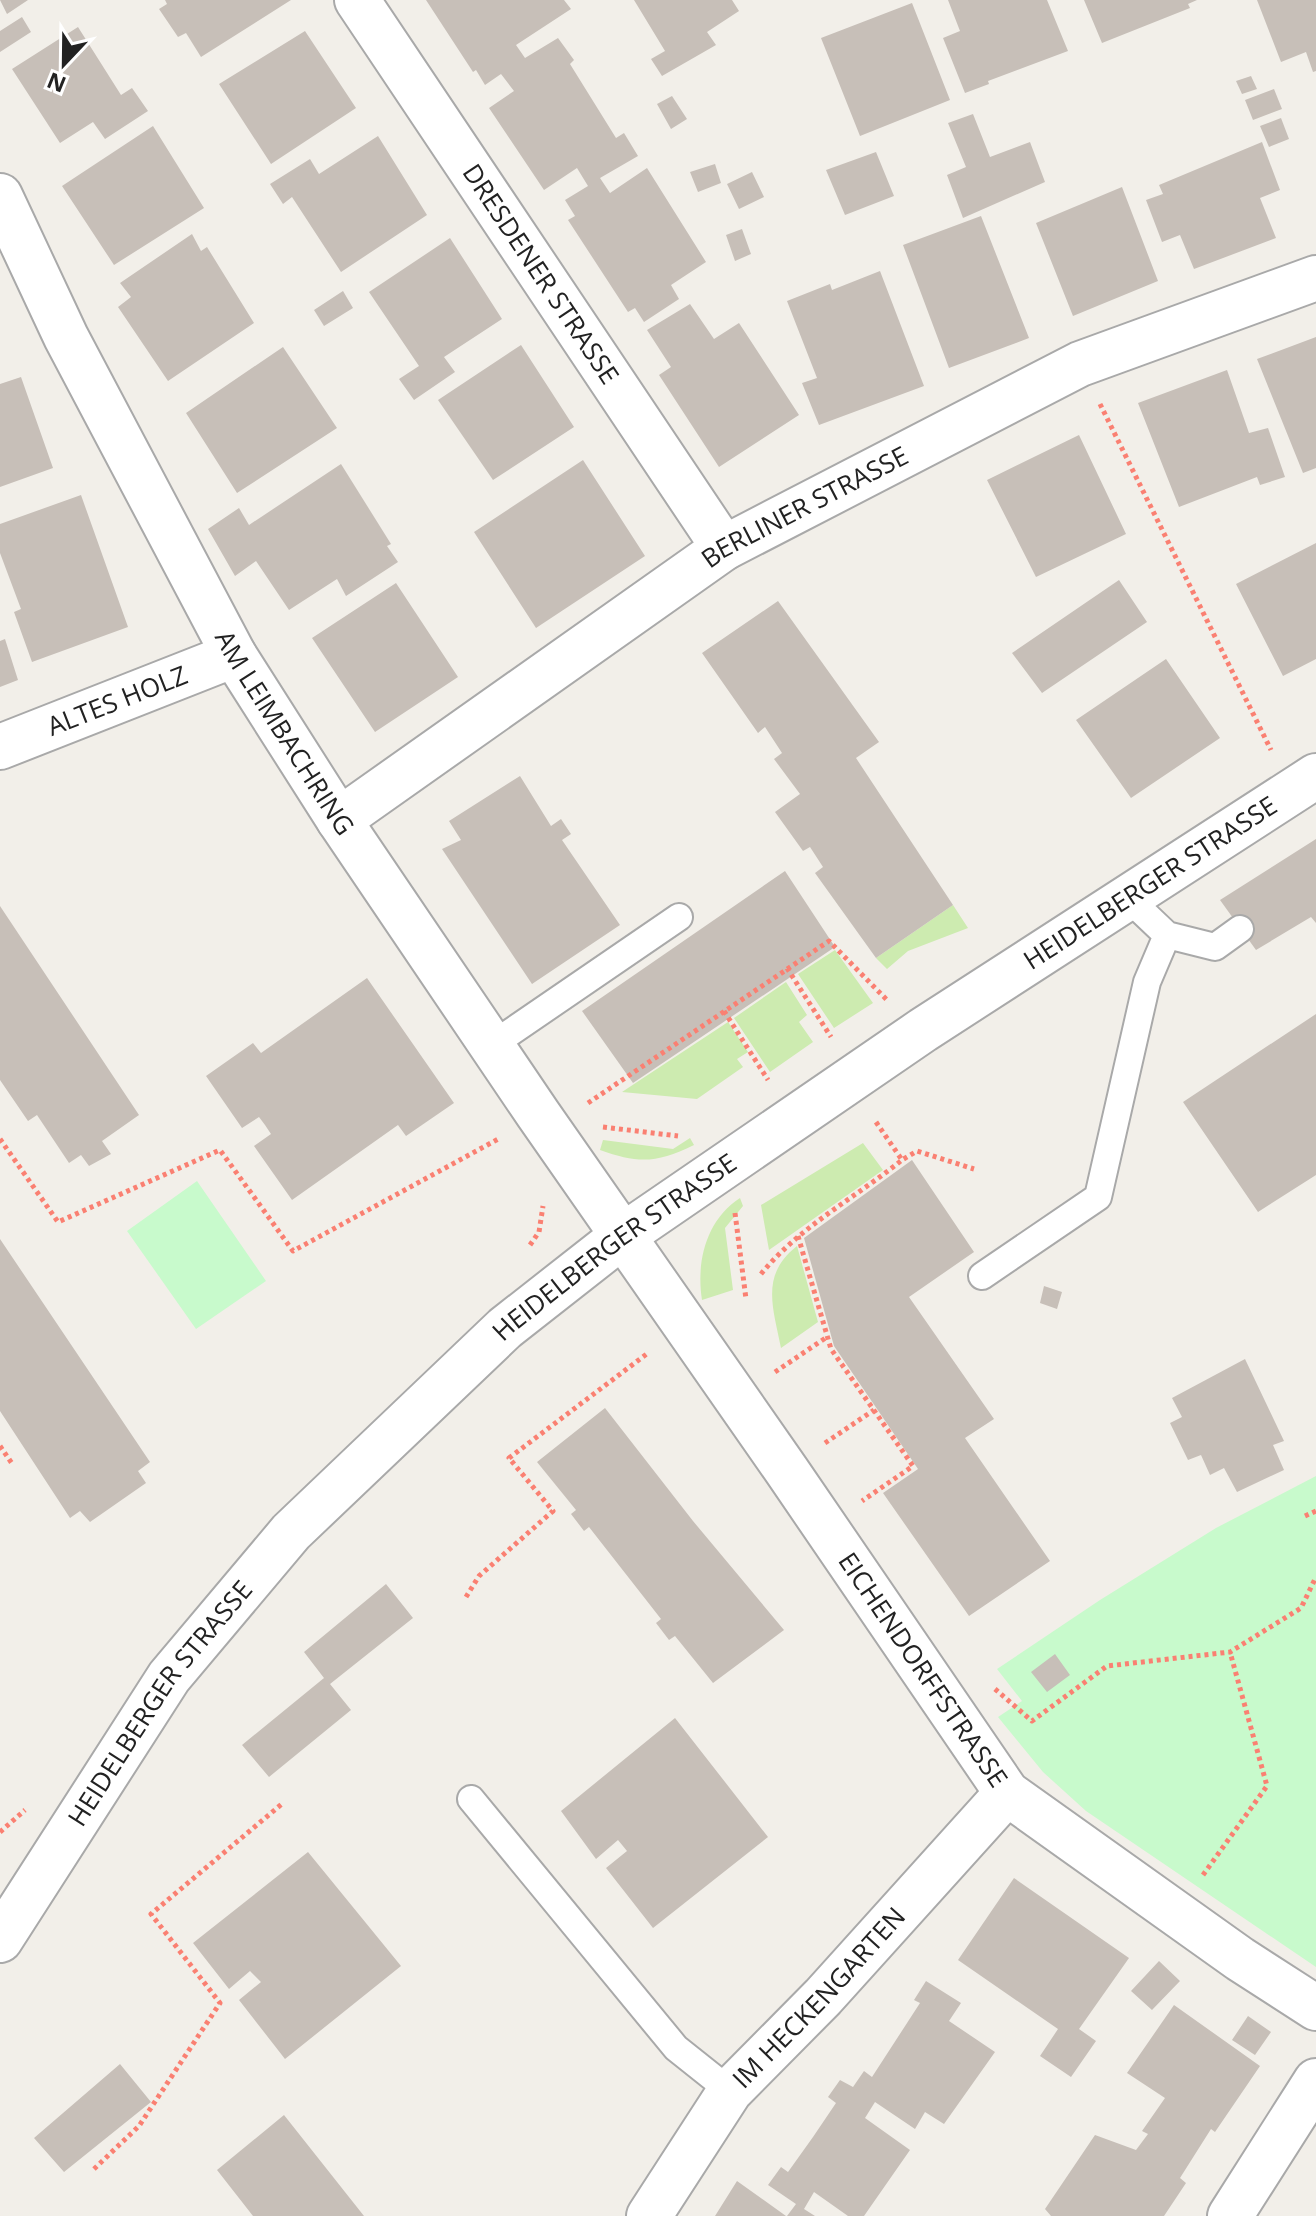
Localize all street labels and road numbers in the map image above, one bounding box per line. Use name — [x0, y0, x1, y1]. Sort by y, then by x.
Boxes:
street label: DRESDENER STRASSE — [455, 156, 628, 391]
street label: BERLINER STRASSE — [693, 437, 914, 576]
street label: AM LEIMBACHRING — [207, 624, 363, 842]
street label: ALTES HOLZ — [42, 656, 192, 744]
street label: HEIDELBERGER STRASSE — [1016, 787, 1284, 978]
street label: HEIDELBERGER STRASSE — [484, 1144, 743, 1348]
street label: EICHENDORFFSTRASSE — [831, 1545, 1017, 1794]
street label: HEIDELBERGER STRASSE — [59, 1572, 260, 1833]
street label: IM HECKENGARTEN — [724, 1899, 913, 2096]

